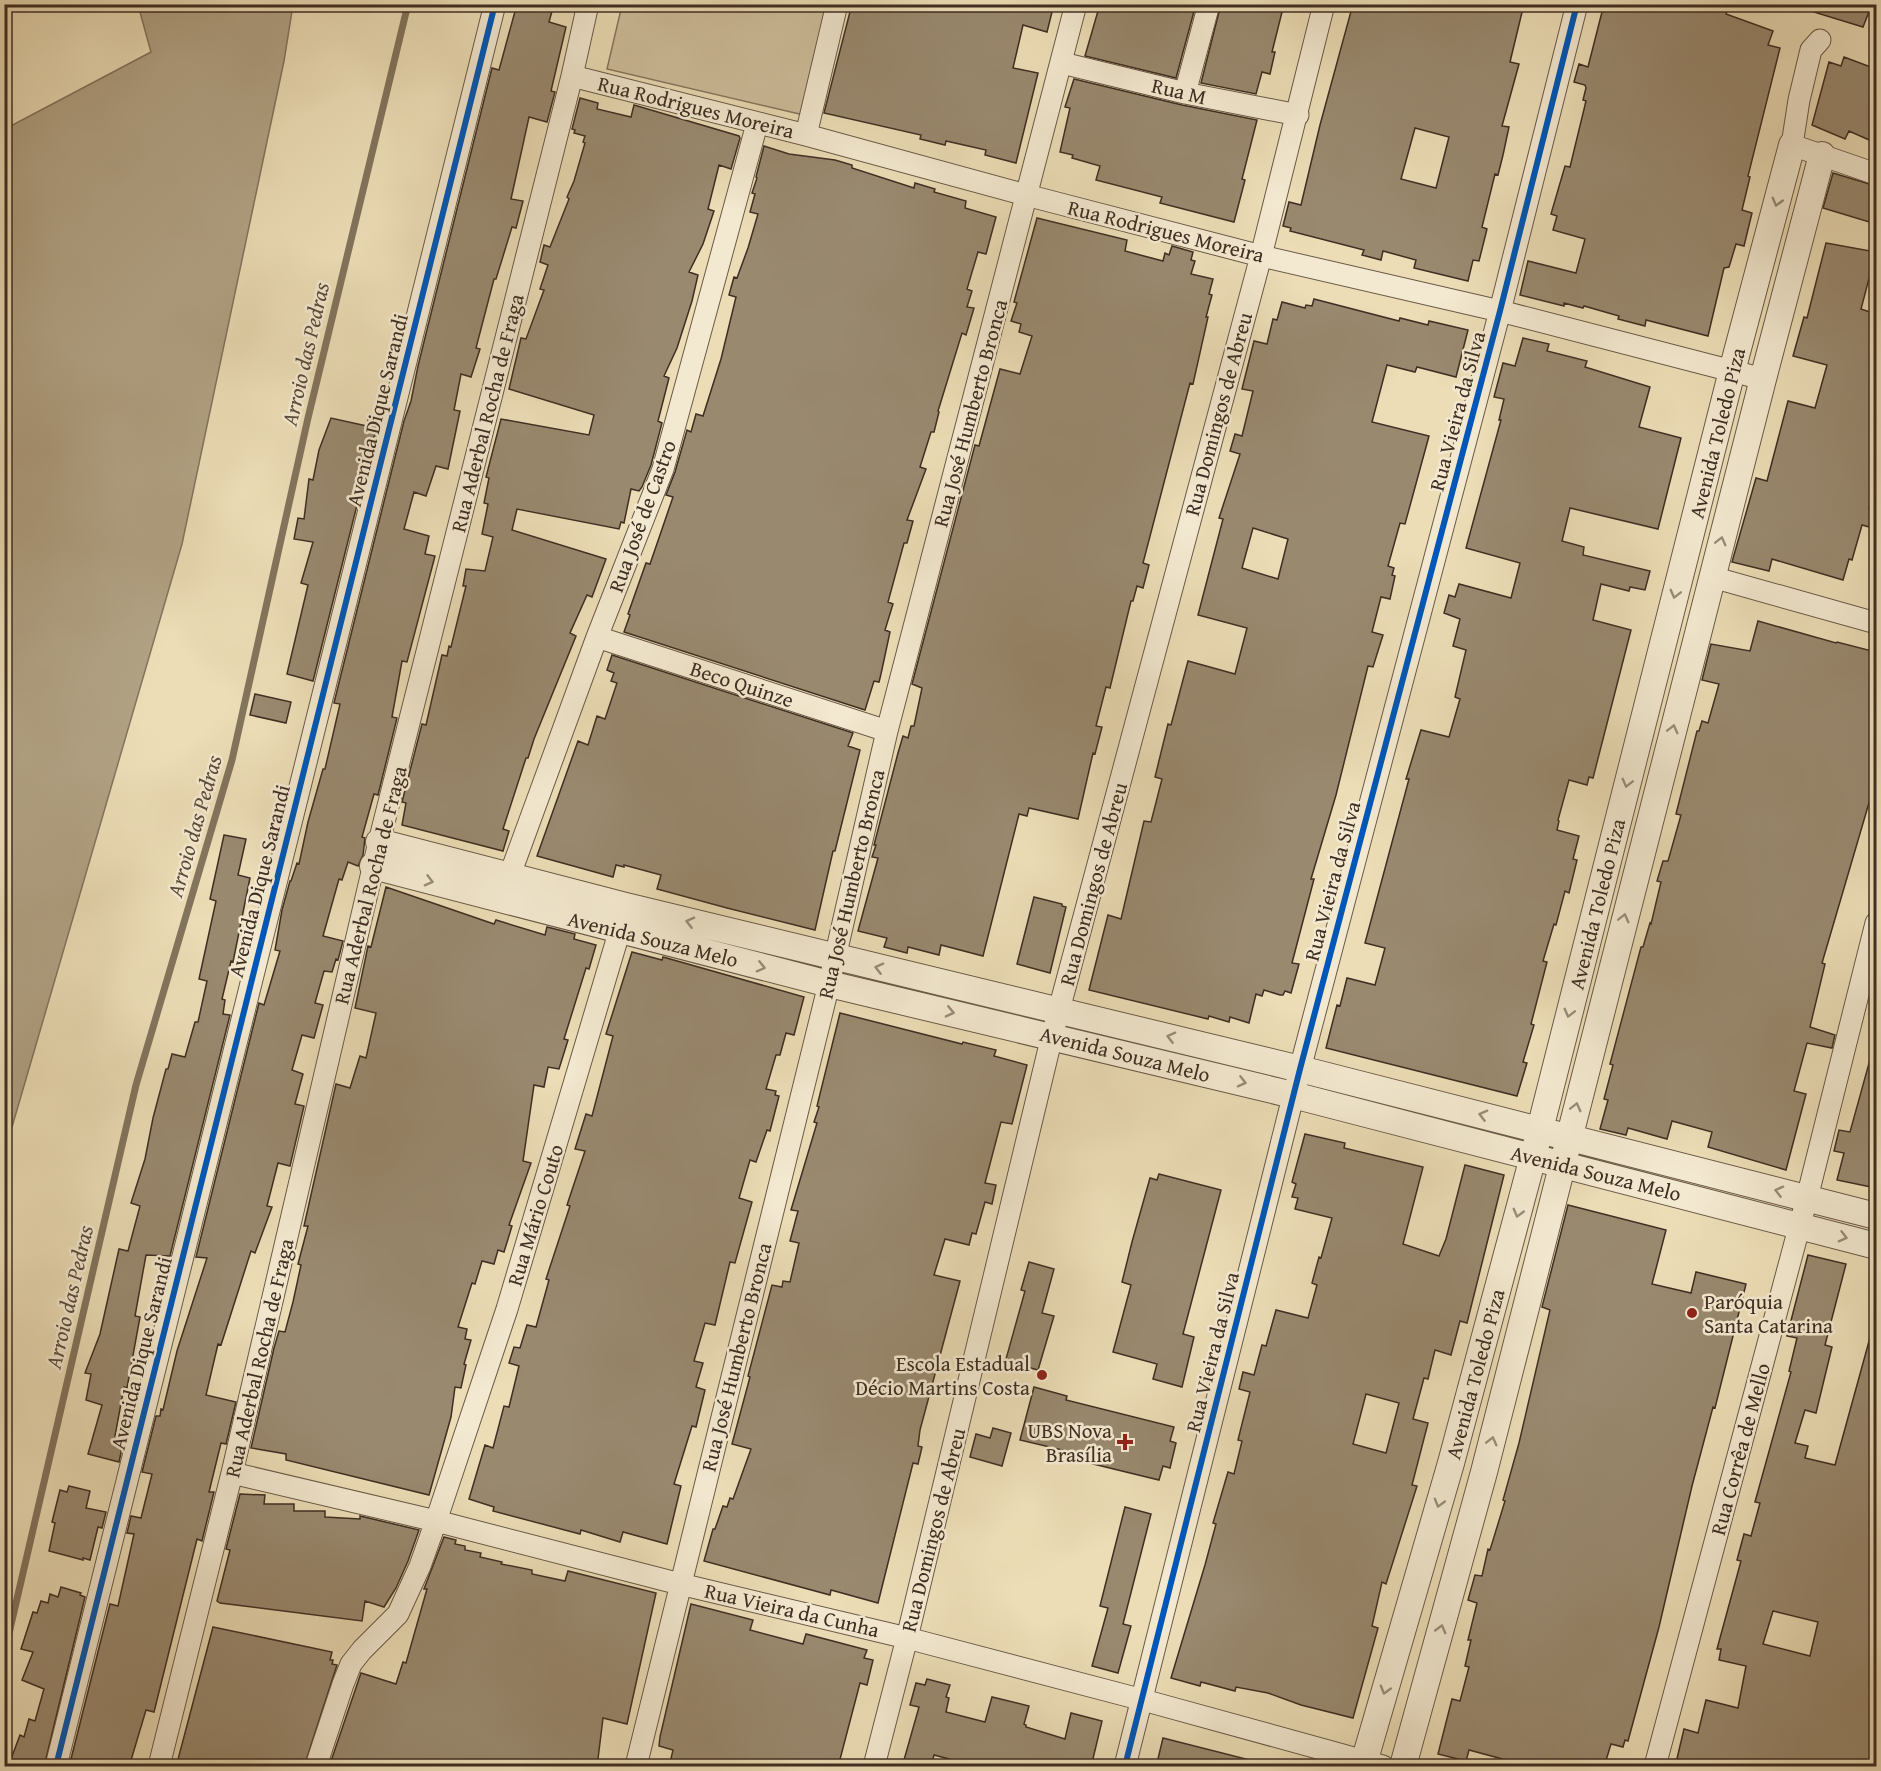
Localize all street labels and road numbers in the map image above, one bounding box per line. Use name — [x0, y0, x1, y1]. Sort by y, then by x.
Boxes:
street label: Rua Rodrigues Moreira — [594, 68, 798, 146]
street label: Rua M — [1149, 70, 1209, 112]
street label: Rua Rodrigues Moreira — [1064, 192, 1268, 270]
street label: Rua Aderbal Rocha de Fraga — [442, 291, 532, 535]
street label: Rua José Humberto Bronca — [925, 296, 1015, 530]
street label: Rua Domingos de Abreu — [1176, 308, 1260, 519]
street label: Avenida Dique Sarandi — [338, 310, 416, 510]
street label: Rua Vieira da Silva — [1421, 328, 1493, 494]
street label: Avenida Toledo Piza — [1681, 344, 1753, 522]
street label: Rua José de Castro — [600, 436, 684, 596]
street label: Beco Quinze — [686, 653, 798, 715]
street label: Rua Aderbal Rocha de Fraga — [325, 763, 415, 1007]
street label: Rua José Humberto Bronca — [809, 766, 893, 1002]
street label: Rua Domingos de Abreu — [1051, 778, 1135, 989]
street label: Avenida Dique Sarandi — [220, 781, 298, 981]
street label: Rua Vieira da Silva — [1296, 798, 1368, 964]
street label: Avenida Toledo Piza — [1561, 815, 1633, 993]
street label: Avenida Souza Melo — [564, 903, 742, 975]
street label: Avenida Souza Melo — [1036, 1018, 1214, 1090]
street label: Avenida Souza Melo — [1507, 1137, 1685, 1209]
street label: Rua Mário Couto — [499, 1140, 571, 1290]
street label: Rua Aderbal Rocha de Fraga — [216, 1235, 302, 1481]
street label: Rua José Humberto Bronca — [693, 1239, 779, 1475]
street label: Avenida Dique Sarandi — [102, 1253, 180, 1453]
street label: Rua Vieira da Silva — [1177, 1269, 1247, 1435]
street label: Avenida Toledo Piza — [1437, 1285, 1513, 1463]
street label: Rua Corrêa de Mello — [1702, 1359, 1778, 1539]
street label: Rua Domingos de Abreu — [893, 1424, 974, 1635]
street label: Rua Vieira da Cunha — [702, 1575, 882, 1645]

